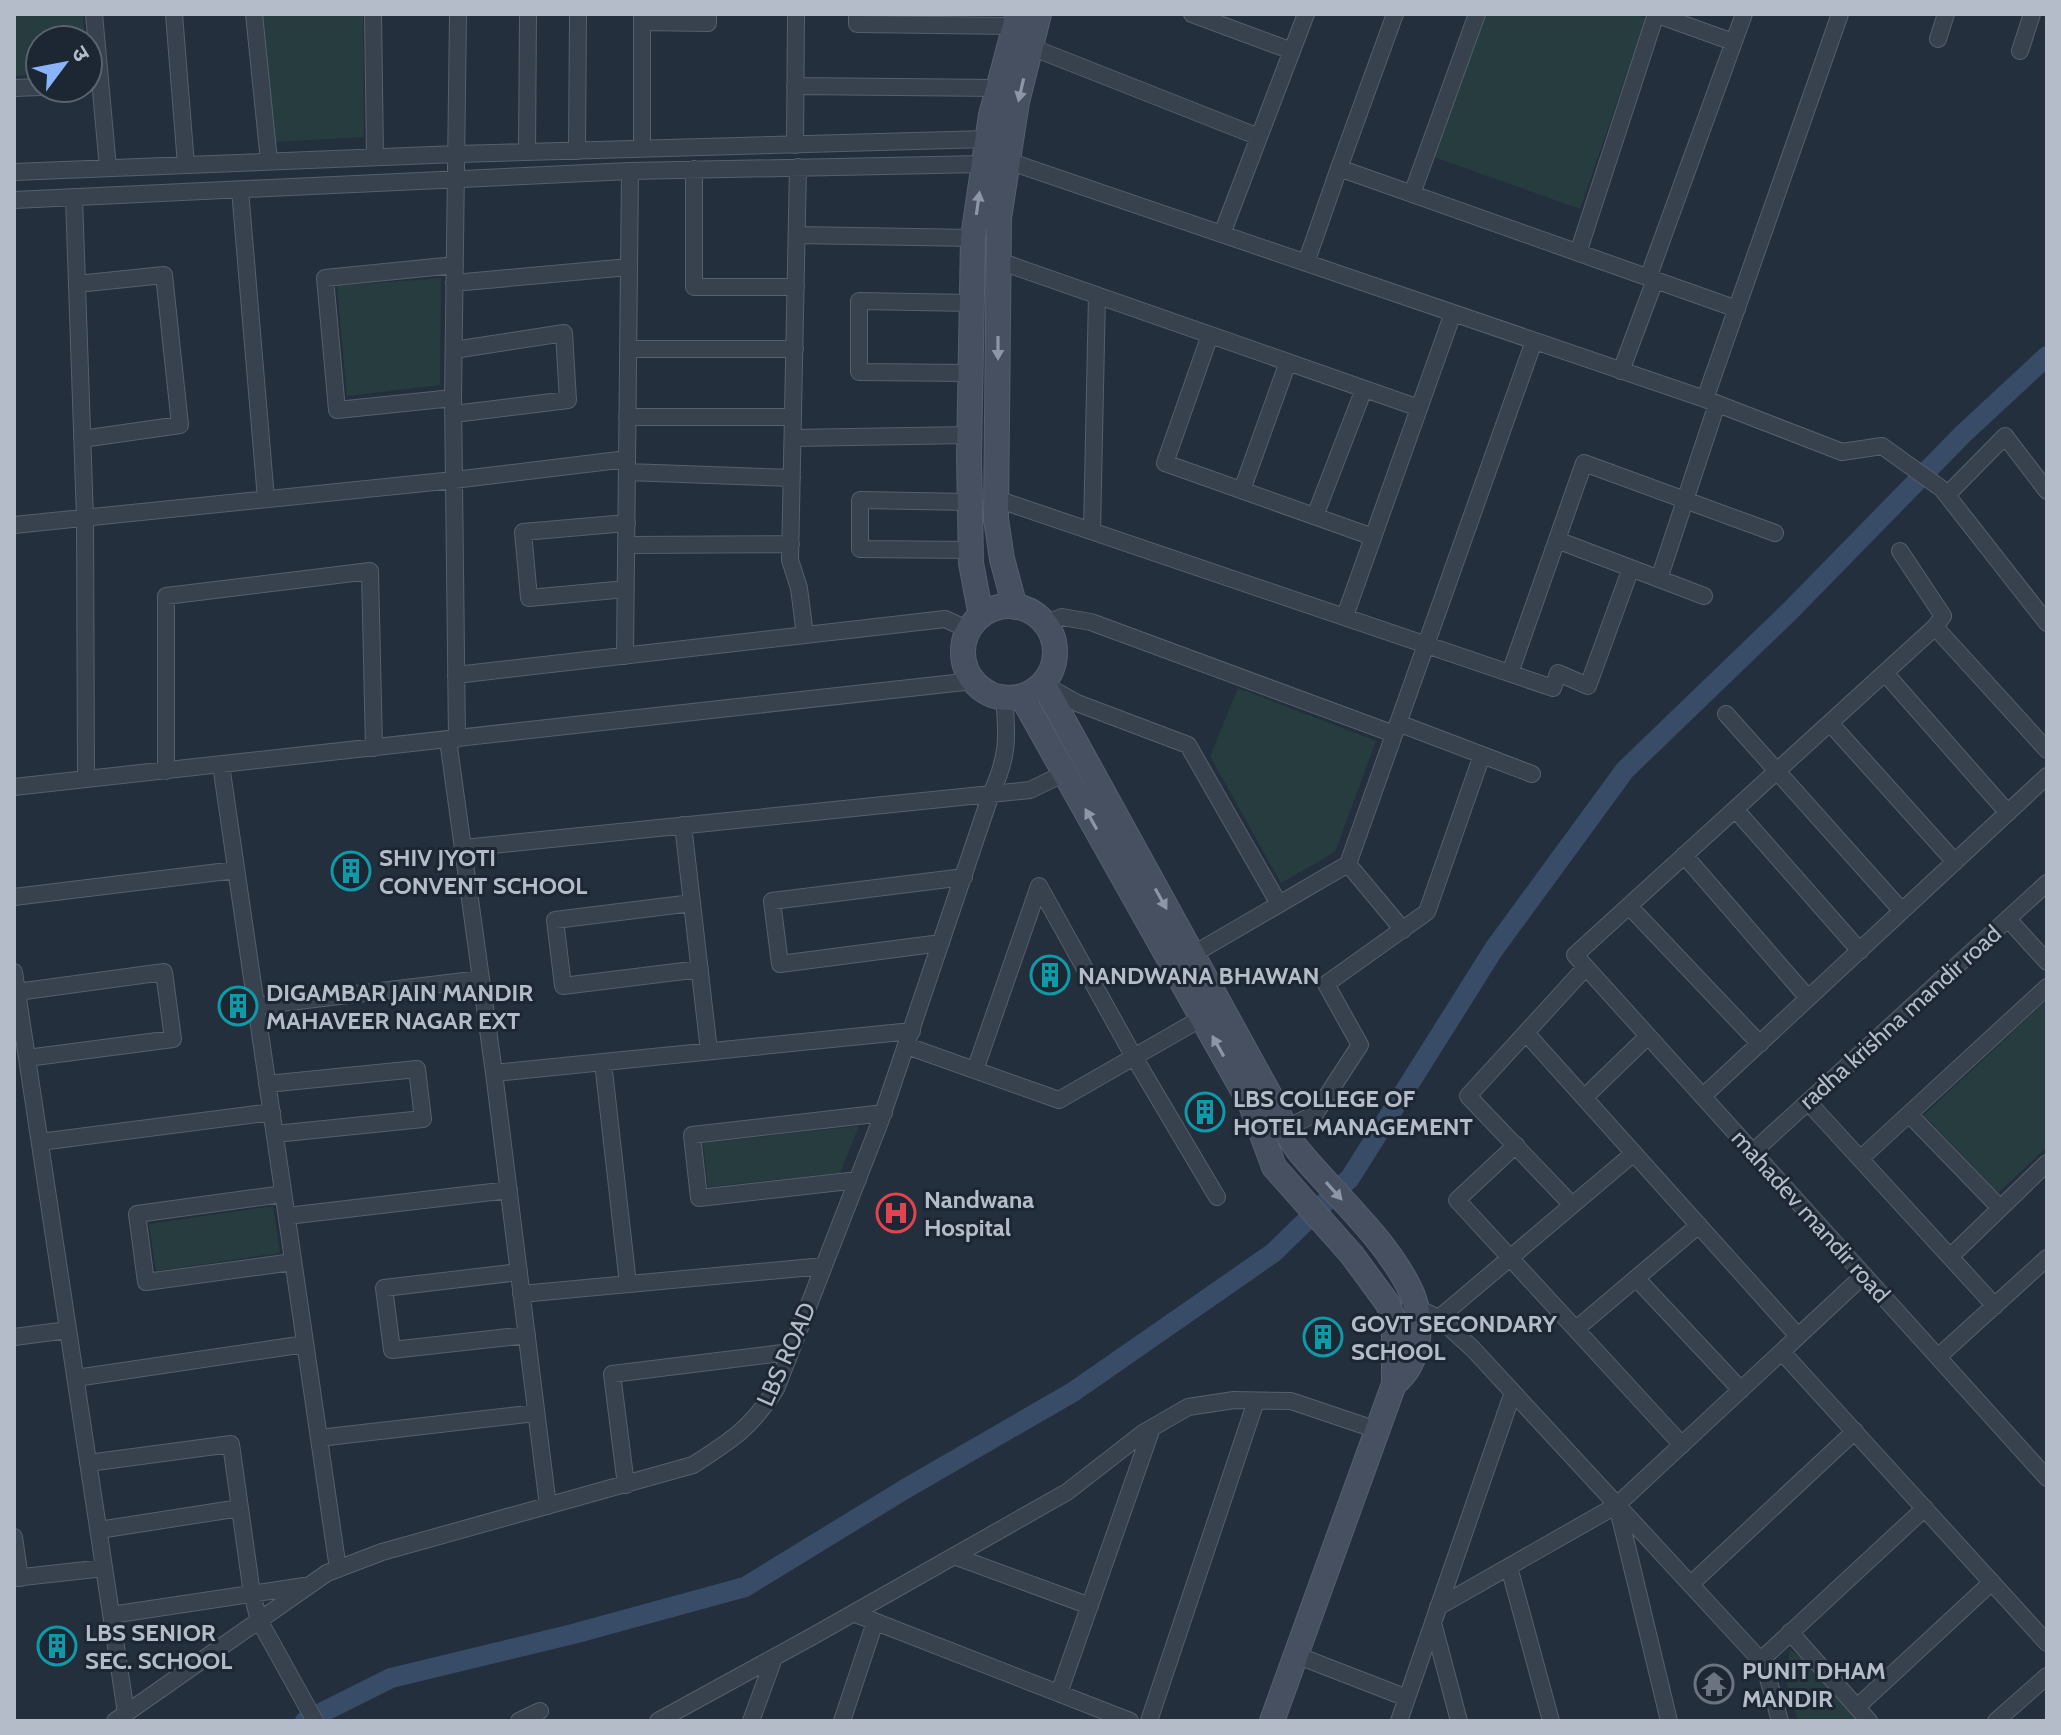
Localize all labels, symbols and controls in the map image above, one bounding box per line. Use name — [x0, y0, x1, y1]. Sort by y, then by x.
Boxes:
north arrow — [24, 24, 104, 104]
text: उ — [66, 41, 96, 67]
one-way arrow — [1014, 77, 1026, 102]
one-way arrow — [972, 191, 985, 216]
one-way arrow — [992, 336, 1004, 361]
one-way arrow — [1084, 808, 1098, 831]
place label: SHIV JYOTI CONVENT SCHOOL — [379, 843, 587, 900]
building icon: SHIV JYOTI CONVENT SCHOOL — [330, 850, 372, 892]
one-way arrow — [1155, 887, 1168, 910]
street label: radha krishna mandir road — [1793, 919, 2007, 1115]
building icon: NANDWANA BHAWAN — [1029, 954, 1071, 996]
place label: NANDWANA BHAWAN — [1078, 961, 1320, 990]
place label: DIGAMBAR JAIN MANDIR MAHAVEER NAGAR EXT — [266, 978, 533, 1035]
building icon: DIGAMBAR JAIN MANDIR MAHAVEER NAGAR EXT — [217, 985, 259, 1027]
one-way arrow — [1211, 1035, 1225, 1057]
place label: LBS COLLEGE OF HOTEL MANAGEMENT — [1233, 1084, 1473, 1141]
building icon: LBS COLLEGE OF HOTEL MANAGEMENT — [1184, 1091, 1226, 1133]
street label: mahadev mandir road — [1726, 1124, 1896, 1308]
one-way arrow — [1325, 1181, 1342, 1201]
place label: Nandwana Hospital — [924, 1185, 1034, 1242]
hospital icon: Nandwana Hospital — [875, 1192, 917, 1234]
street label: LBS ROAD — [750, 1298, 822, 1410]
place label: GOVT SECONDARY SCHOOL — [1351, 1309, 1557, 1366]
building icon: GOVT SECONDARY SCHOOL — [1302, 1316, 1344, 1358]
place label: LBS SENIOR SEC. SCHOOL — [85, 1618, 232, 1675]
building icon: LBS SENIOR SEC. SCHOOL — [36, 1625, 78, 1667]
place label: PUNIT DHAM MANDIR — [1742, 1656, 1886, 1713]
temple icon: PUNIT DHAM MANDIR — [1693, 1663, 1735, 1705]

